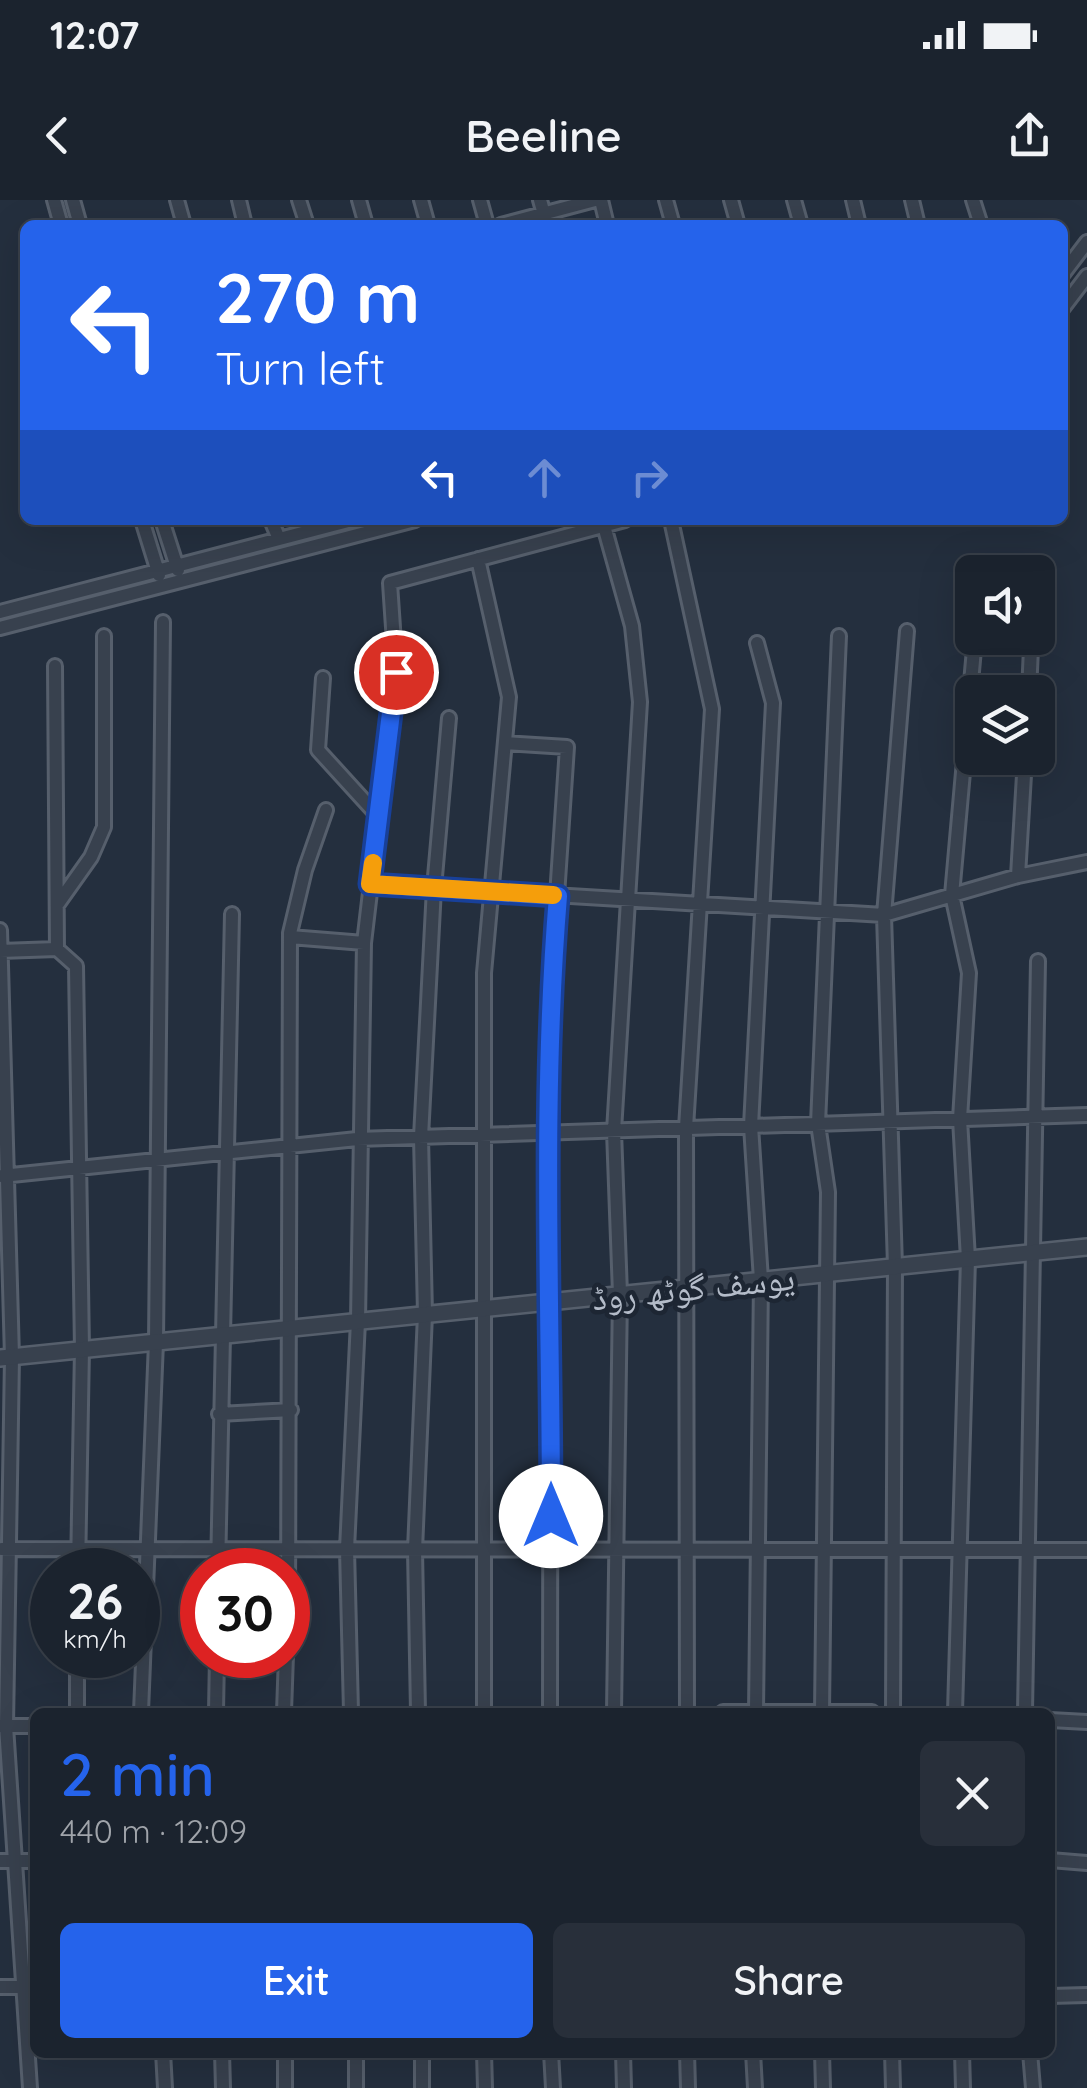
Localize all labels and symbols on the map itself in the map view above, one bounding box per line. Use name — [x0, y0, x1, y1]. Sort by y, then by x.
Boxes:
pin — [354, 630, 439, 715]
street label: یوسف گوٹھ روڈ — [589, 1254, 797, 1320]
position arrow — [499, 1464, 603, 1568]
speed limit sign: 30 — [180, 1548, 310, 1678]

